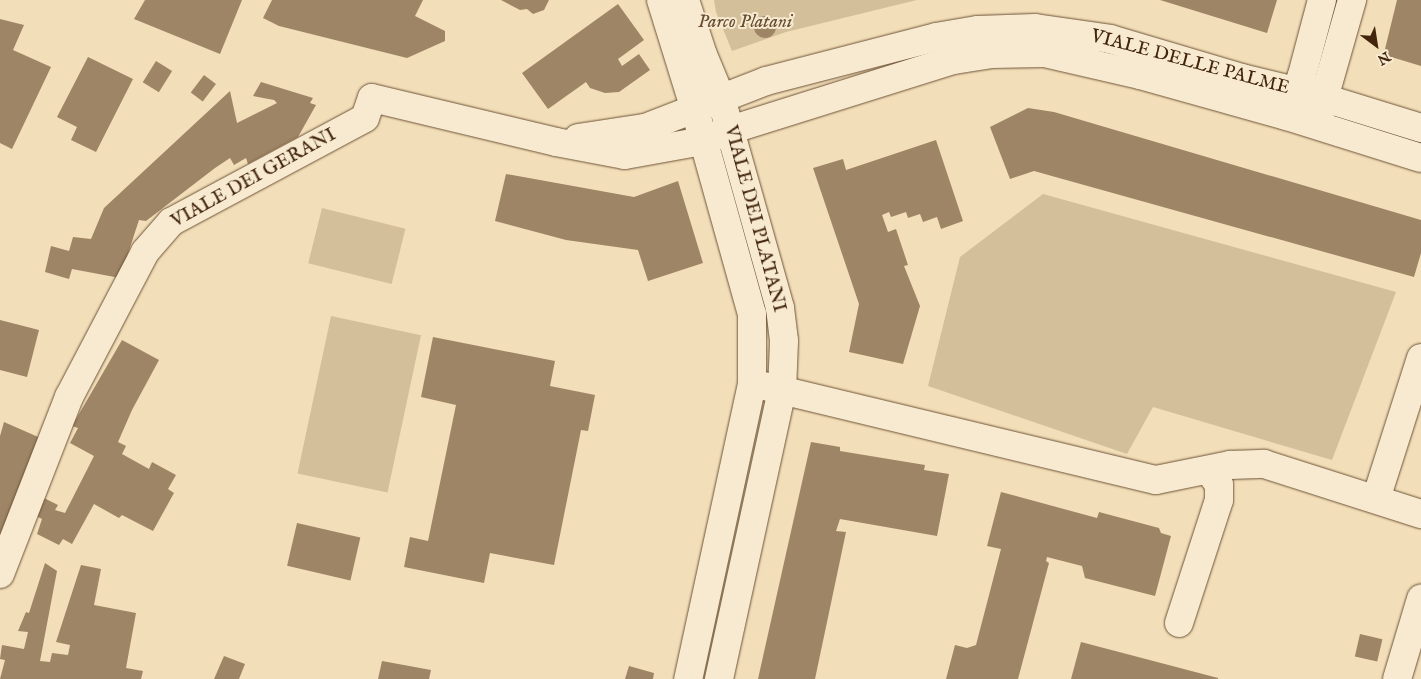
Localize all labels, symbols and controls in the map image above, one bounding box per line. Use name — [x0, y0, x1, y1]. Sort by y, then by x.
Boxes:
park label: Parco Platani — [698, 12, 792, 34]
north arrow — [1351, 20, 1401, 70]
street label: VIALE DELLE PALME — [1088, 26, 1292, 100]
text: N — [1374, 47, 1394, 69]
street label: VIALE DEI PLATANI — [718, 123, 790, 315]
street label: VIALE DEI GERANI — [168, 124, 340, 234]

